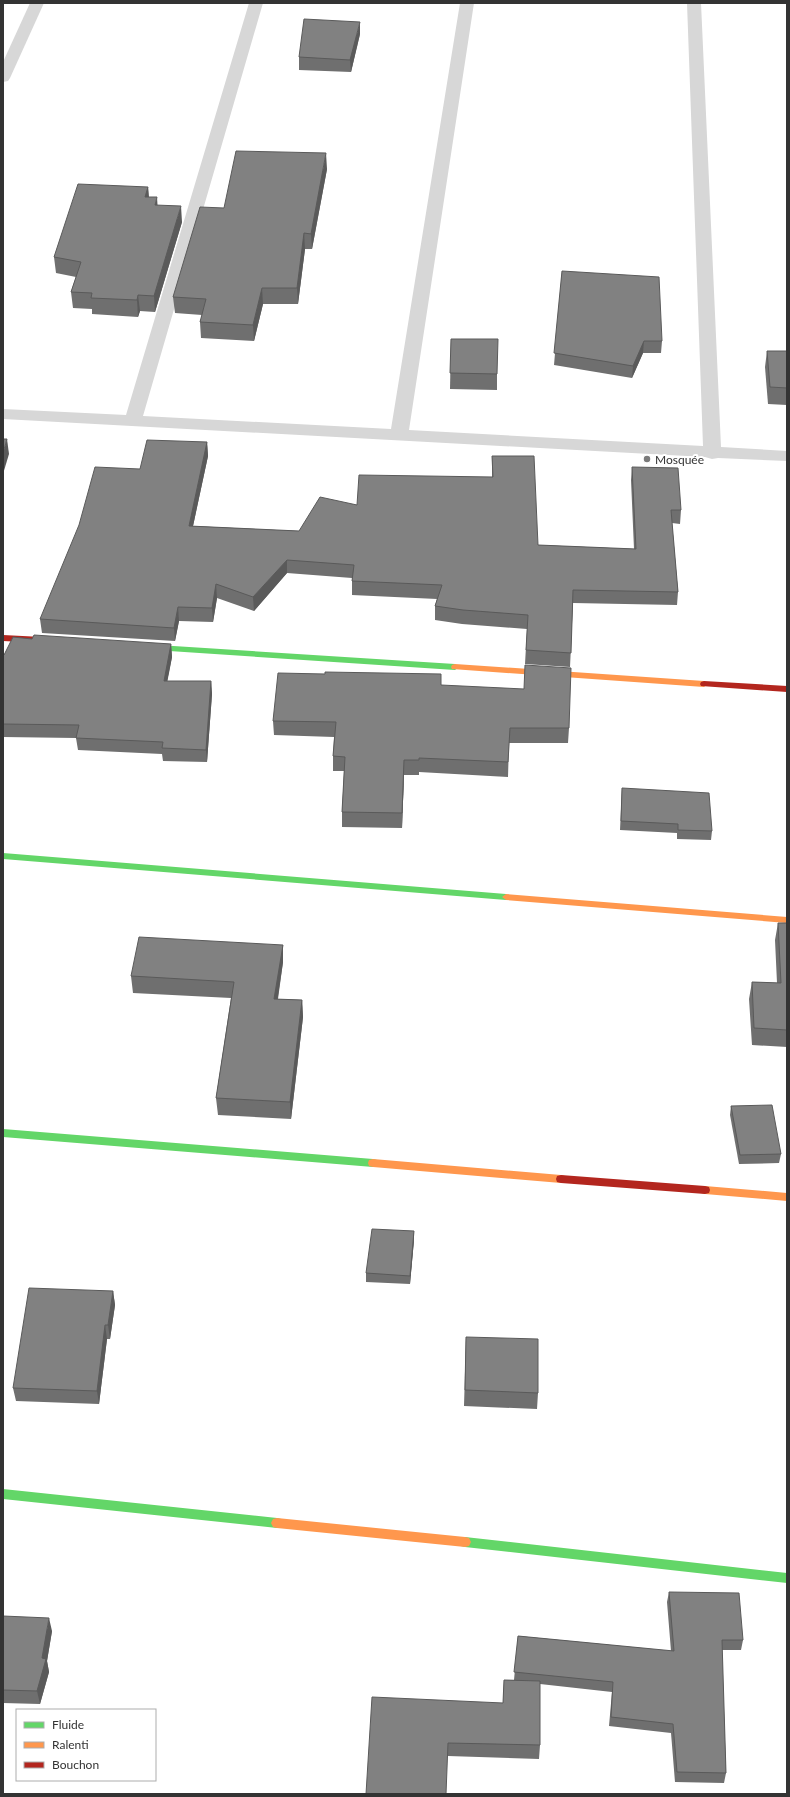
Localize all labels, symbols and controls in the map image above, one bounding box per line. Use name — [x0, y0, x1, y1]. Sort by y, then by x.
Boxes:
place label: Mosquée — [655, 452, 704, 467]
marker: Mosquée — [642, 454, 652, 464]
legend — [16, 1709, 156, 1781]
text: Fluide — [52, 1717, 84, 1732]
text: Ralenti — [52, 1737, 89, 1752]
text: Bouchon — [52, 1757, 99, 1772]

